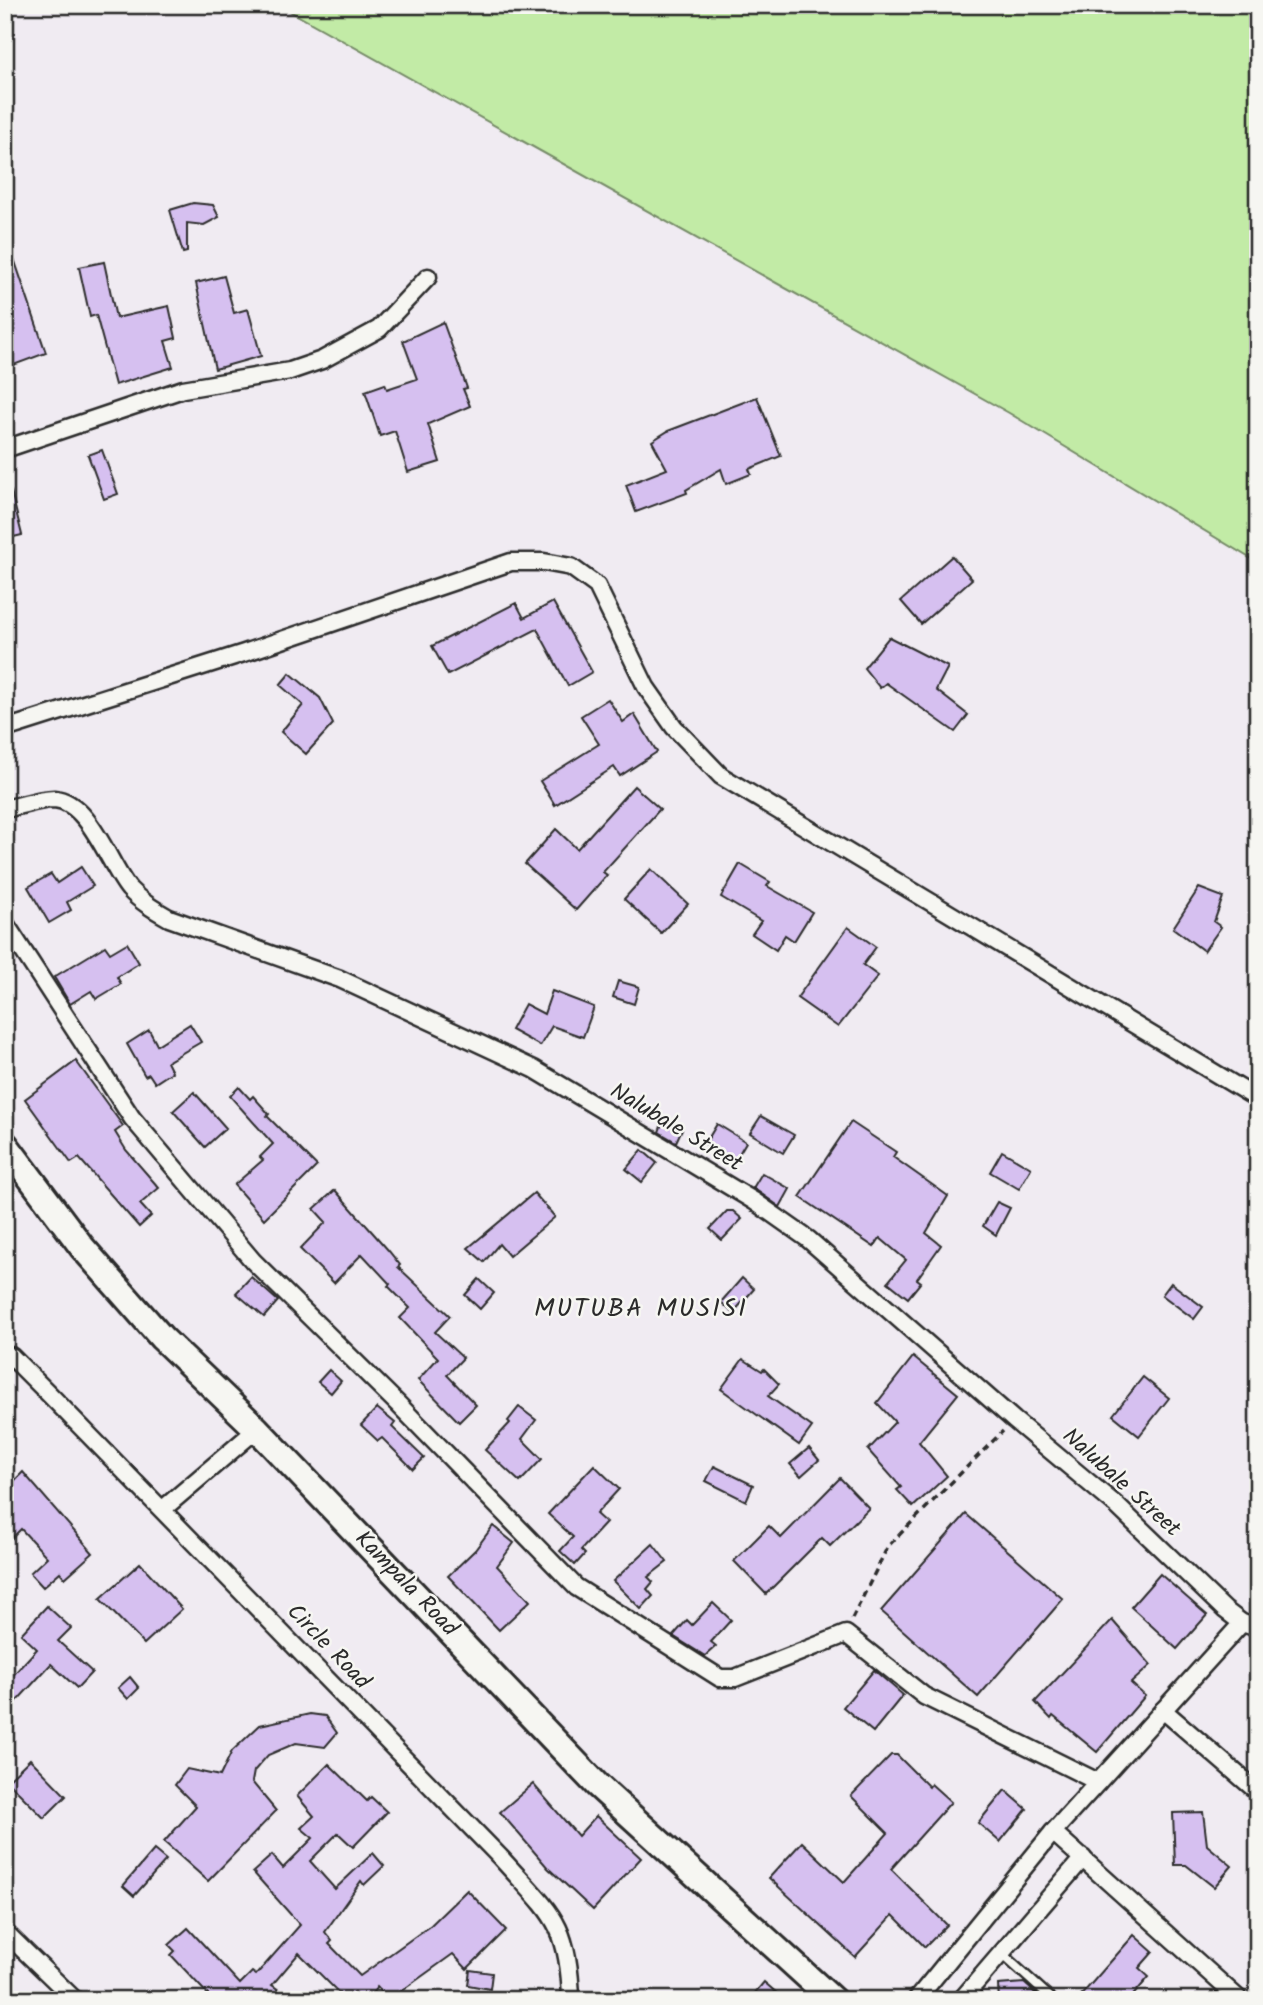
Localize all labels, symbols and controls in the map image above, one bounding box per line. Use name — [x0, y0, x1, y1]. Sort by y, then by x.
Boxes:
street label: Nalubale Street — [603, 1074, 750, 1182]
district label: MUTUBA MUSISI — [534, 1288, 748, 1330]
street label: Nalubale Street — [1053, 1420, 1189, 1547]
street label: Kampala Road — [346, 1522, 467, 1646]
street label: Circle Road — [277, 1595, 379, 1699]

